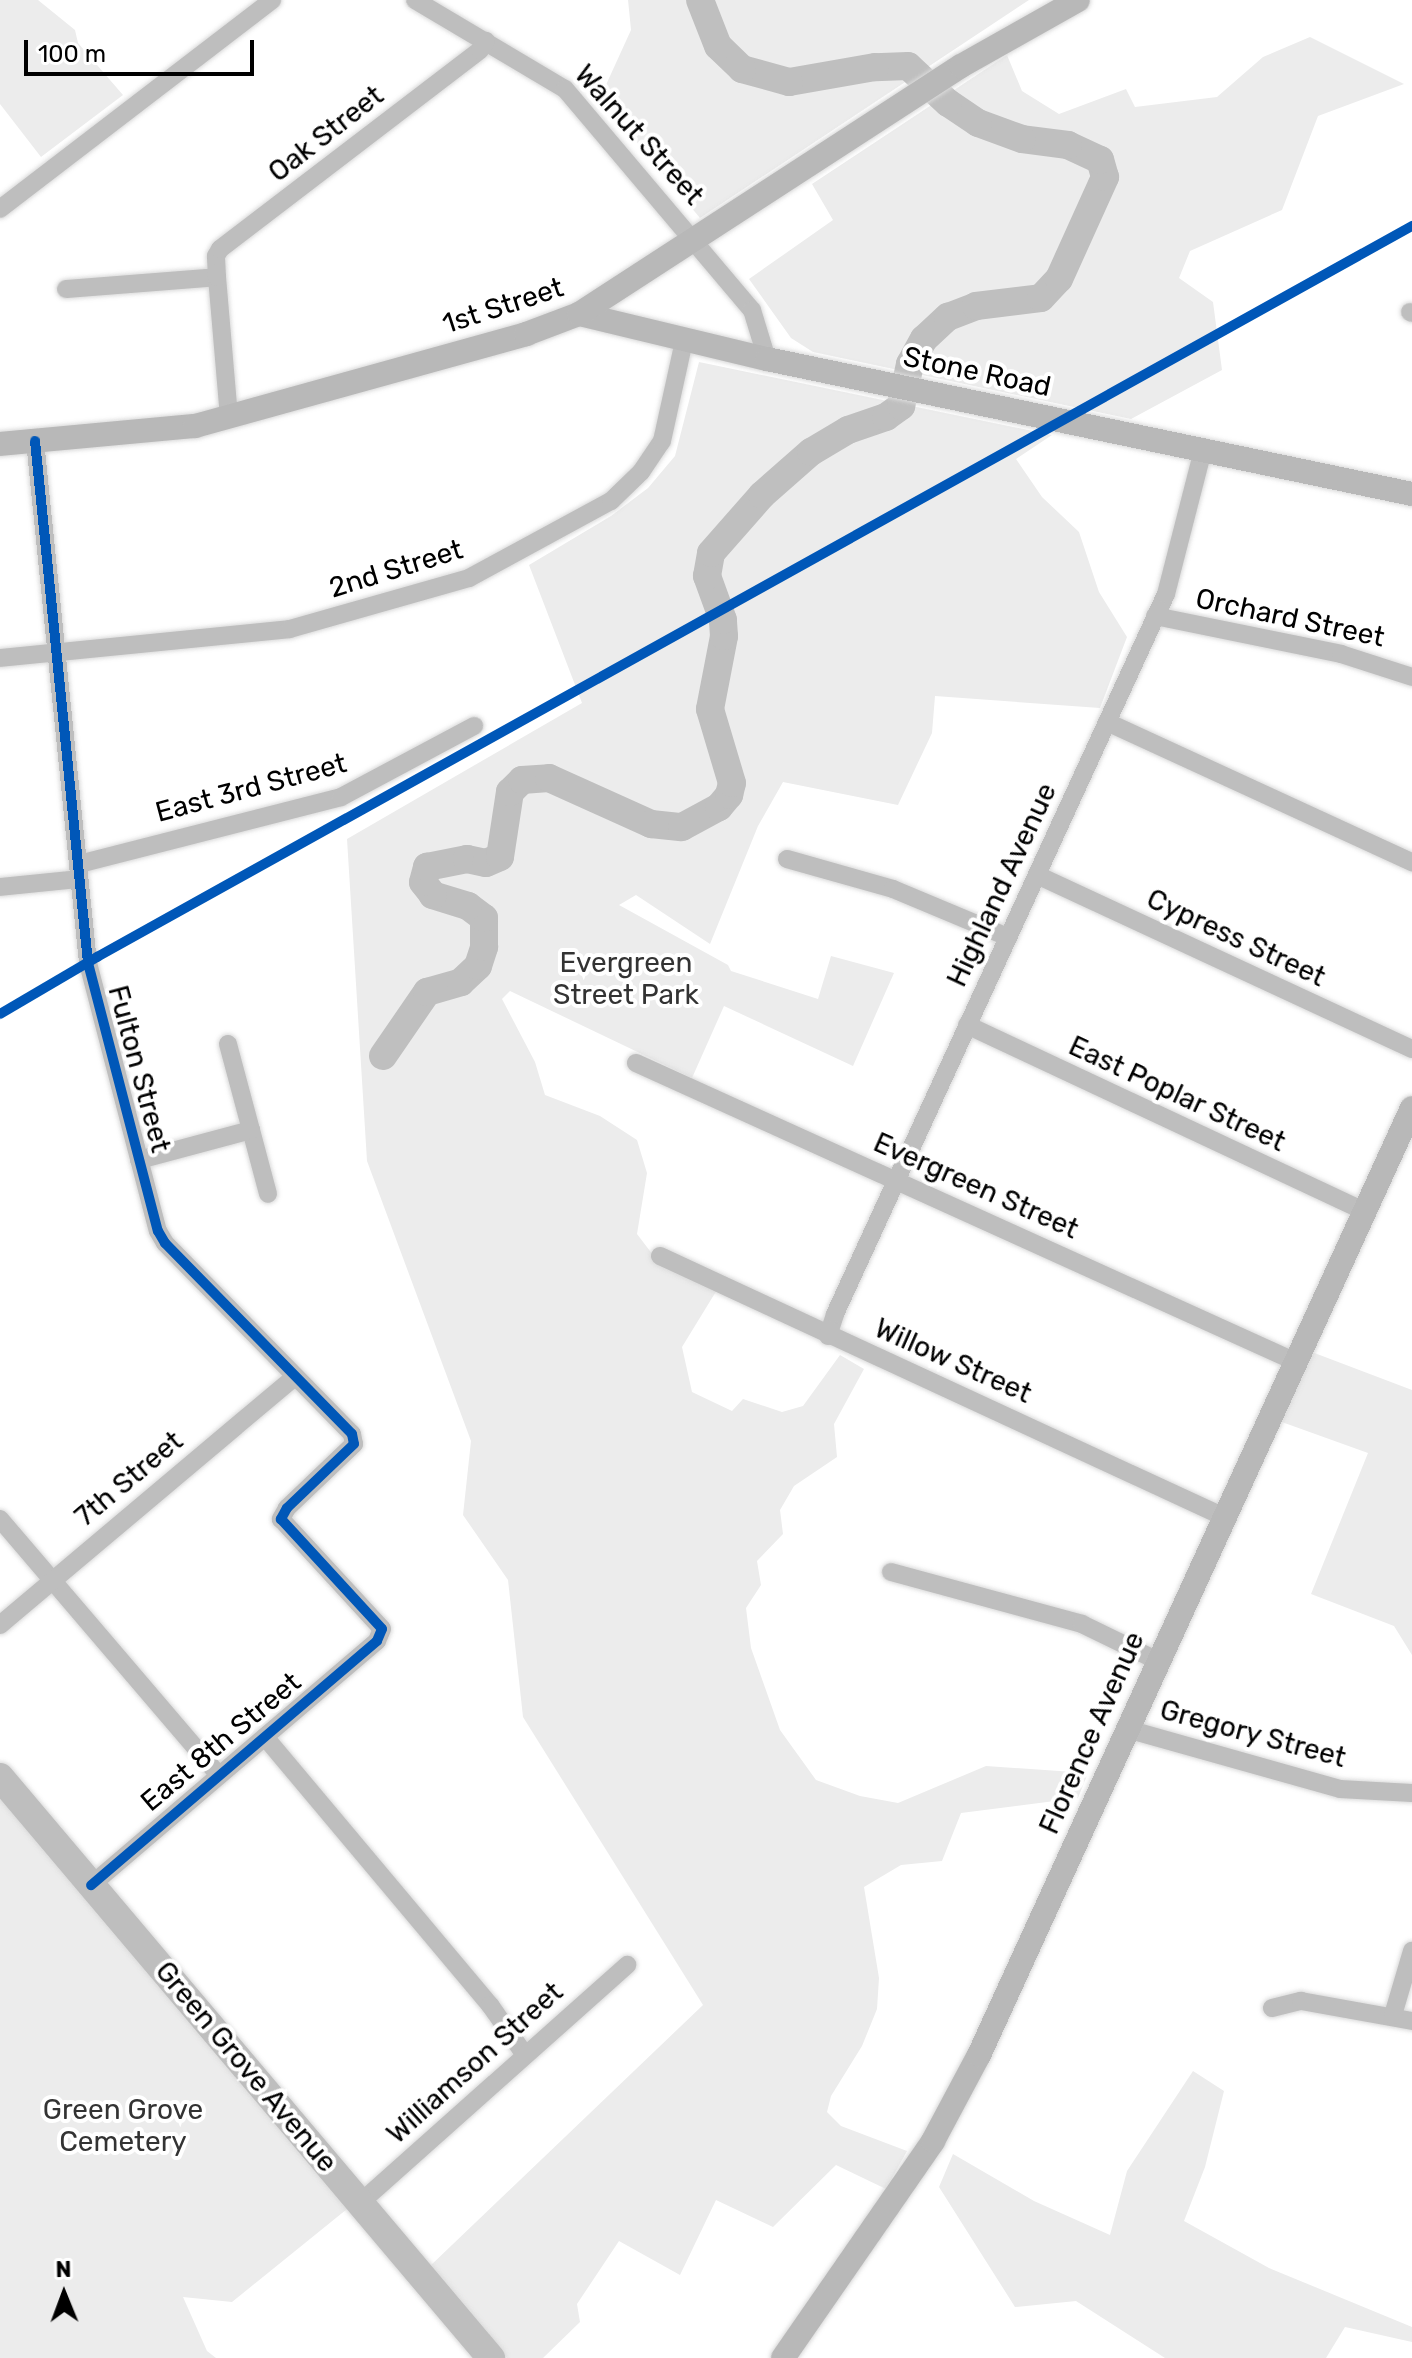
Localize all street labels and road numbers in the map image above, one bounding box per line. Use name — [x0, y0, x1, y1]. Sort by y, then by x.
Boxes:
street label: Walnut Street — [567, 58, 711, 212]
street label: Oak Street — [262, 79, 390, 189]
street label: 1st Street — [438, 271, 568, 341]
street label: Stone Road — [900, 340, 1054, 404]
street label: 2nd Street — [325, 533, 467, 605]
street label: Orchard Street — [1193, 582, 1387, 654]
street label: East 3rd Street — [152, 746, 350, 830]
street label: Highland Avenue — [940, 778, 1064, 992]
street label: Cypress Street — [1141, 882, 1331, 994]
street label: Fulton Street — [101, 982, 177, 1156]
street label: East Poplar Street — [1063, 1029, 1291, 1159]
street label: Evergreen Street — [868, 1126, 1084, 1246]
street label: Willow Street — [869, 1311, 1037, 1411]
street label: 7th Street — [68, 1424, 190, 1534]
street label: Florence Avenue — [1032, 1626, 1152, 1840]
street label: East 8th Street — [134, 1665, 308, 1819]
street label: Gregory Street — [1156, 1693, 1350, 1775]
street label: Green Grove Avenue — [148, 1955, 344, 2179]
street label: Williamson Street — [380, 1975, 570, 2151]

